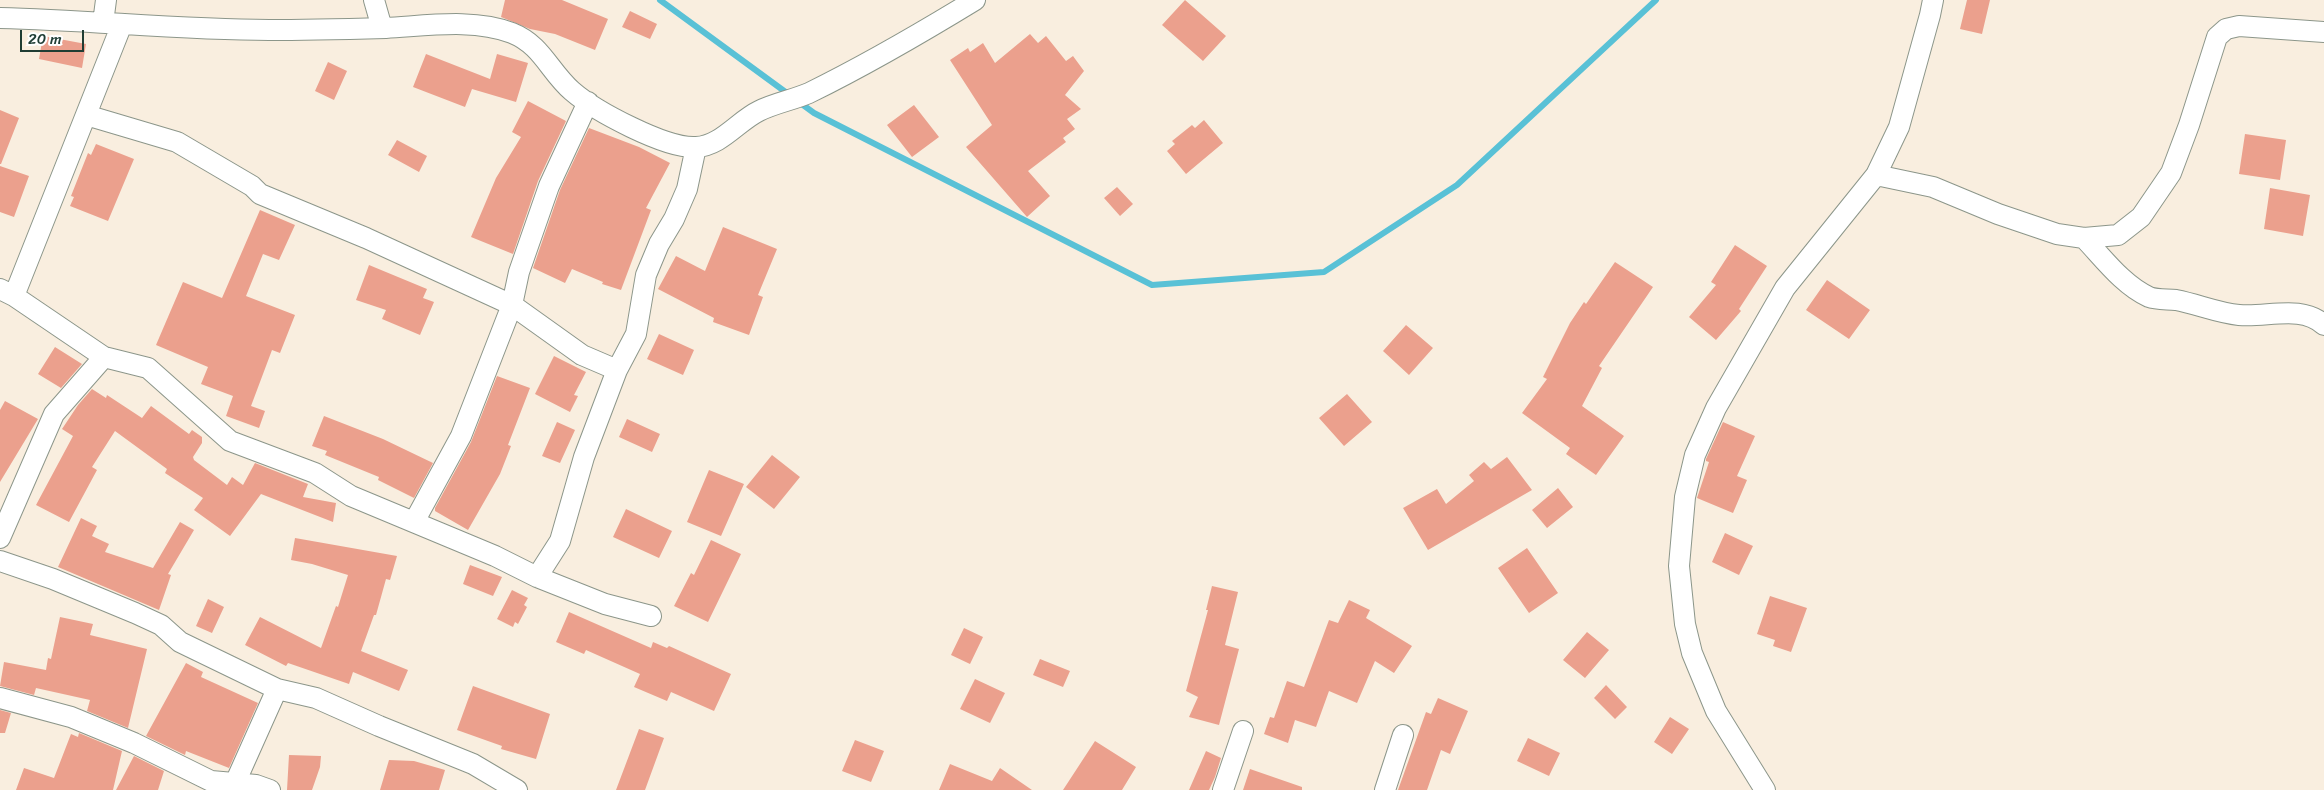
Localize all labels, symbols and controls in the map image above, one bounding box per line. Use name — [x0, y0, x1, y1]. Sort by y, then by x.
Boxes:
scale bar — [22, 20, 86, 52]
text: 20 m — [28, 26, 62, 52]

